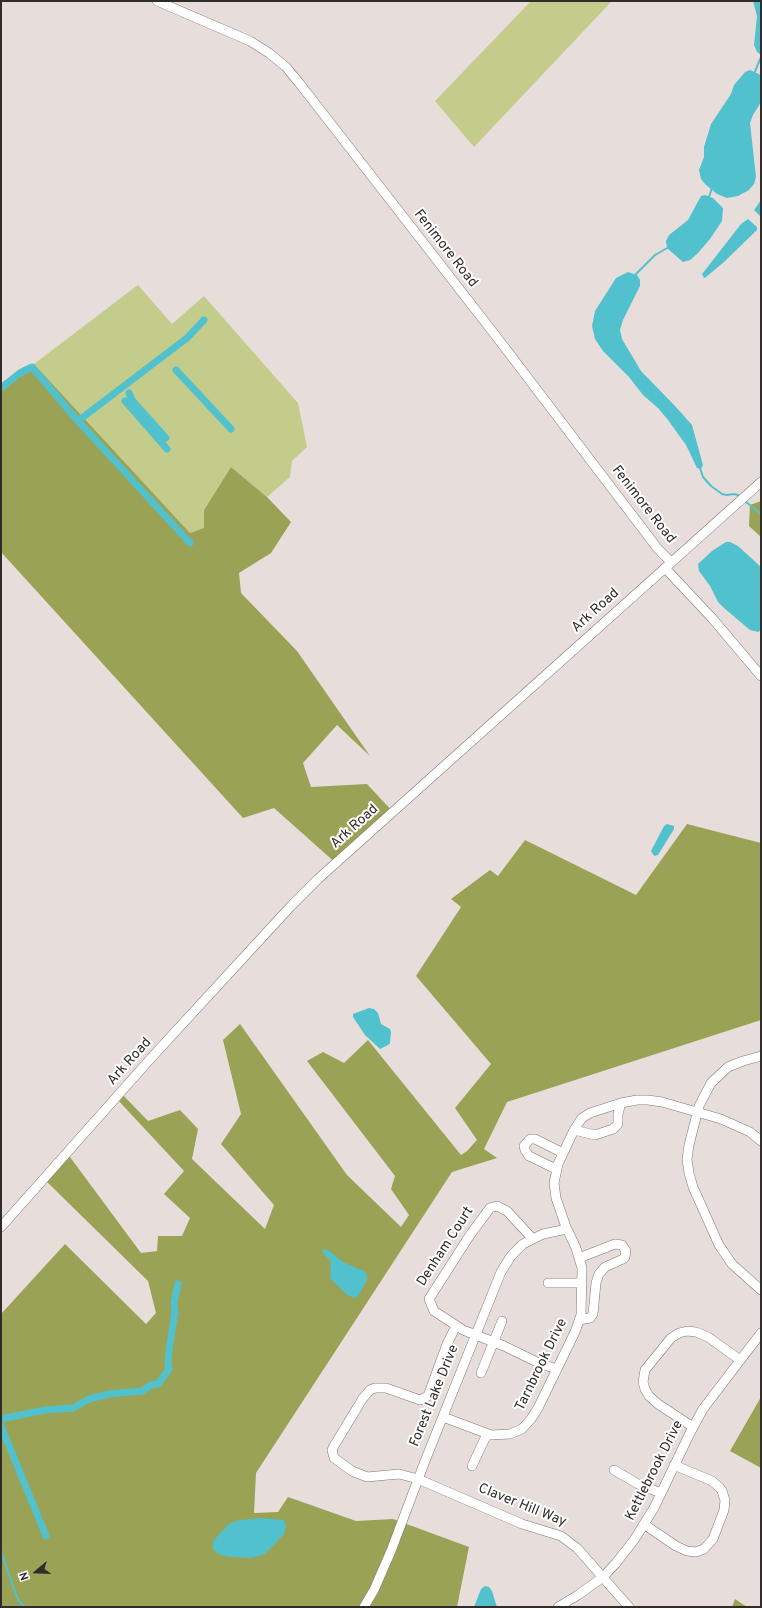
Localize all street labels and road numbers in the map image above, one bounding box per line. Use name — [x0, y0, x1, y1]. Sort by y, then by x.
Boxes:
street label: Fenimore Road — [409, 207, 481, 291]
street label: Fenimore Road — [607, 463, 679, 547]
street label: Ark Road — [569, 585, 623, 637]
street label: Ark Road — [328, 801, 382, 853]
street label: Ark Road — [104, 1035, 156, 1089]
street label: Denham Court — [414, 1204, 478, 1290]
street label: Tarnbrook Drive — [512, 1316, 572, 1414]
street label: Forest Lake Drive — [407, 1343, 463, 1449]
street label: Kettlebrook Drive — [622, 1418, 688, 1524]
street label: Claver Hill Way — [475, 1481, 569, 1531]

